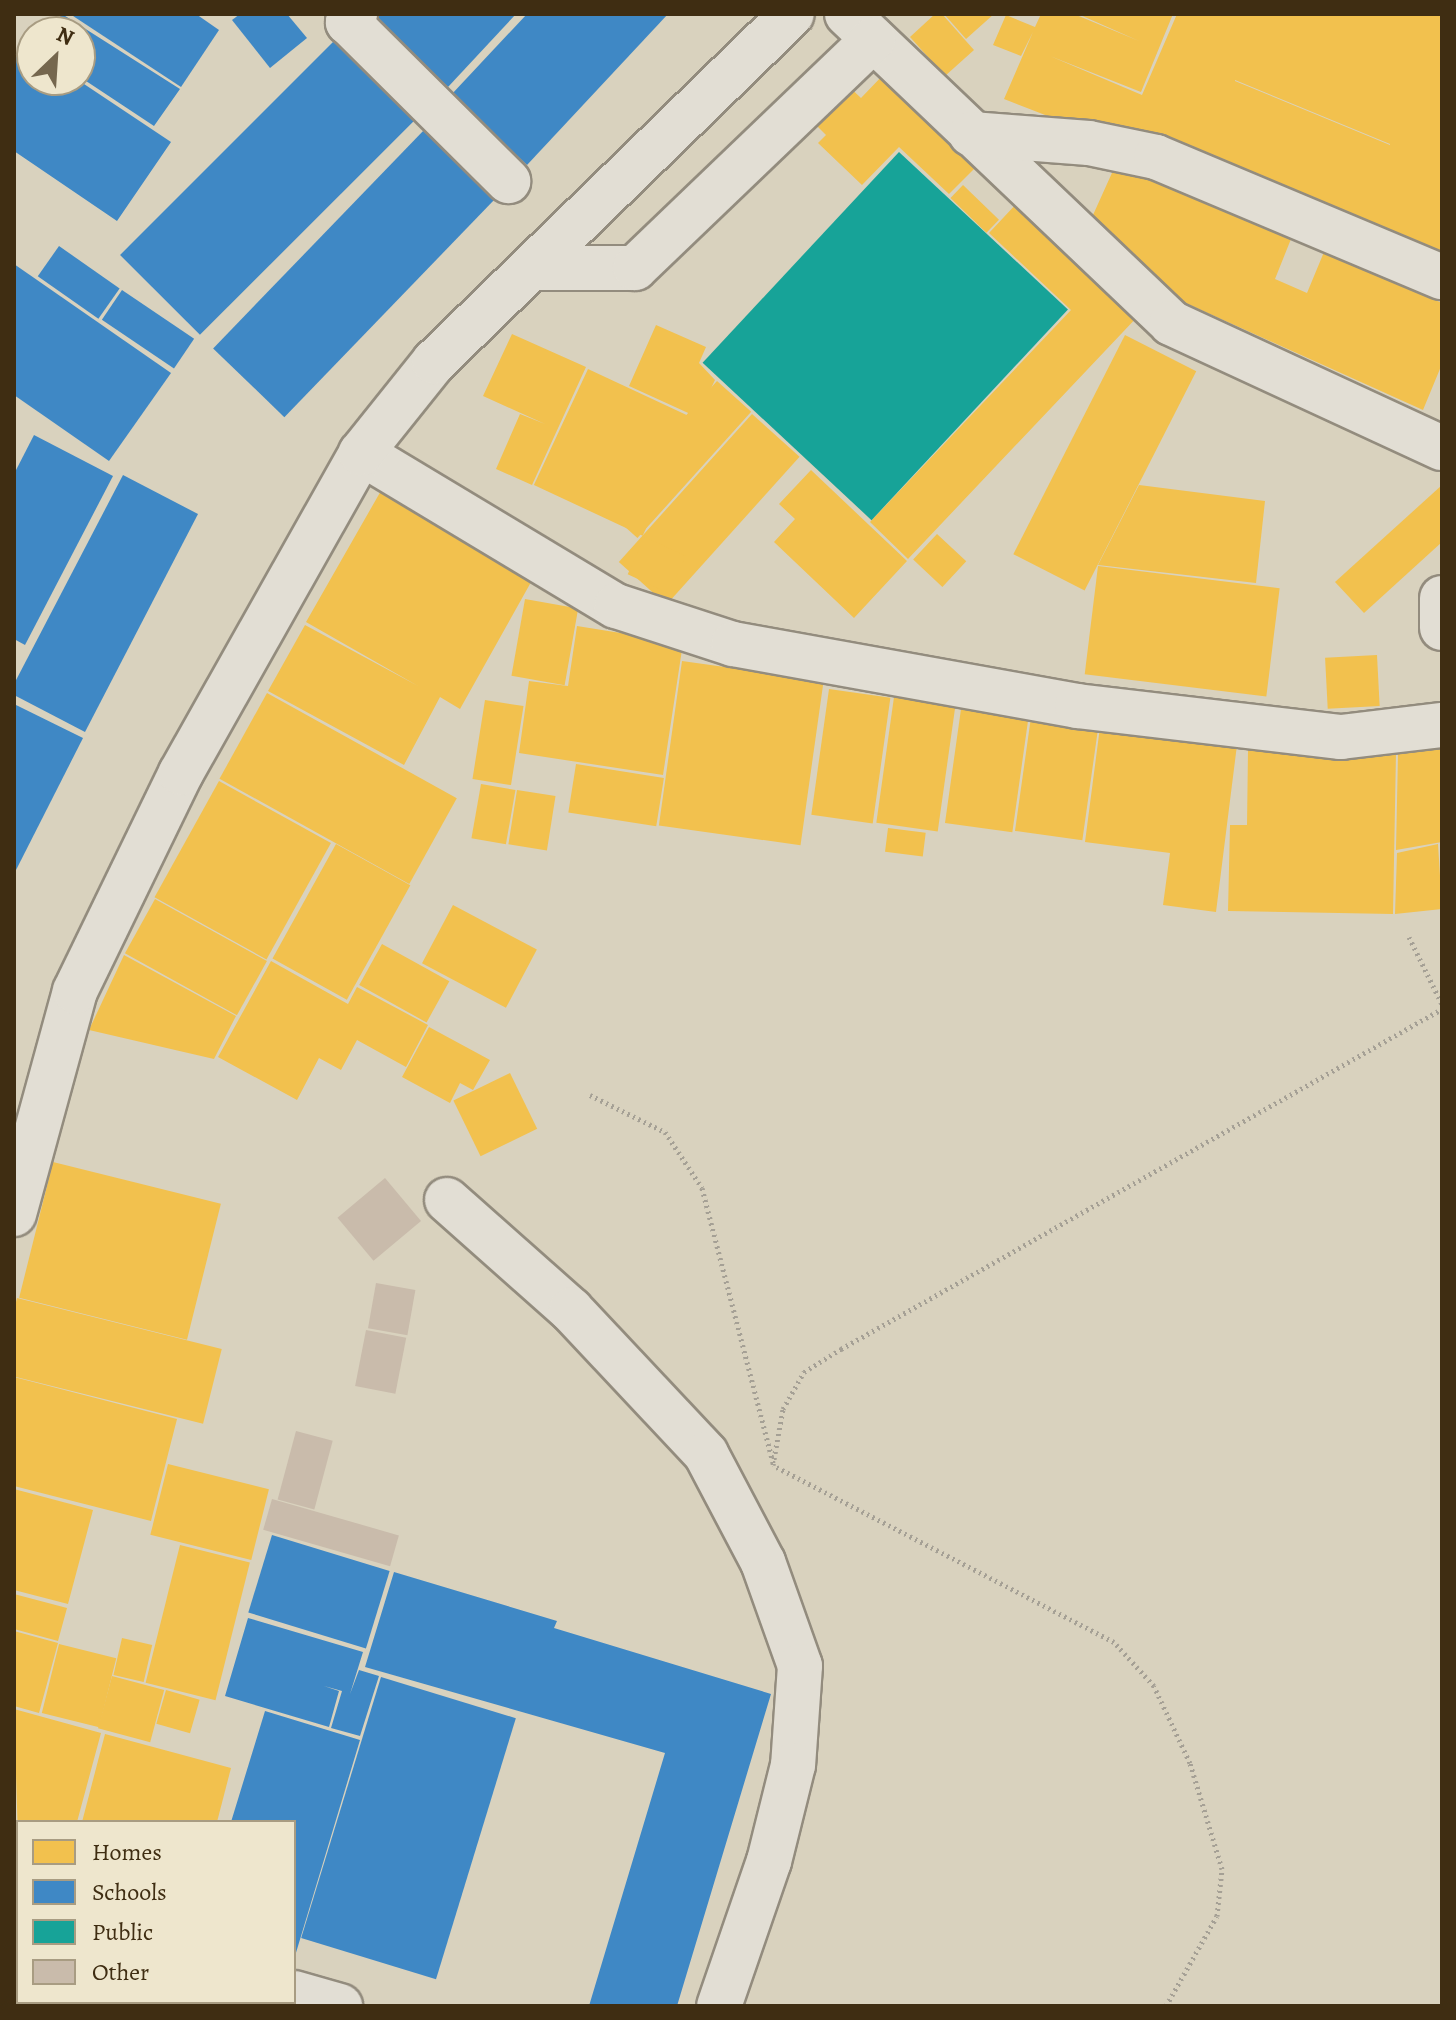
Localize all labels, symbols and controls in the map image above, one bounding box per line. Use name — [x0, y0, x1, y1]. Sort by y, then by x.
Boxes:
north arrow — [16, 16, 96, 96]
text: N — [52, 19, 79, 53]
legend — [16, 1820, 296, 2004]
text: Homes — [92, 1836, 162, 1868]
text: Schools — [92, 1876, 167, 1908]
text: Public — [92, 1916, 153, 1948]
text: Other — [92, 1956, 149, 1988]

